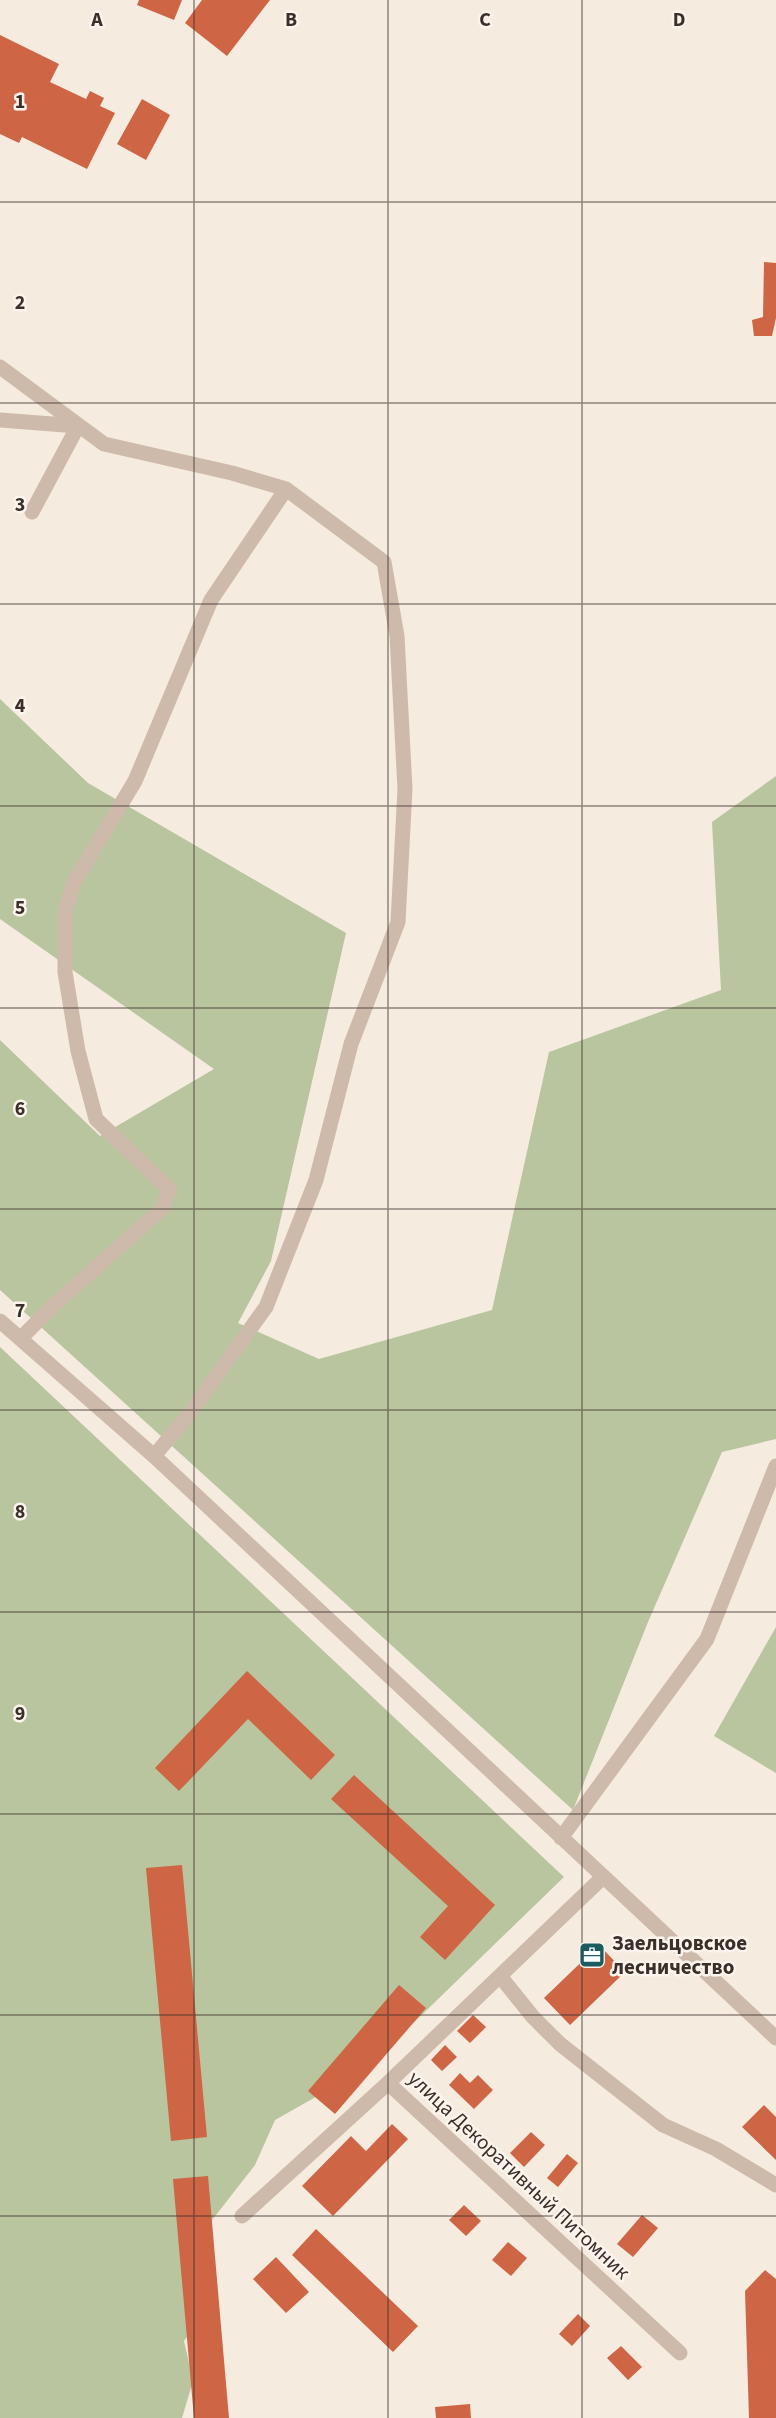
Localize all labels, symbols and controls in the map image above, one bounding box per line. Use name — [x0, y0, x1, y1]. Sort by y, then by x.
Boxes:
text: A — [90, 6, 103, 34]
text: B — [285, 6, 297, 34]
text: C — [479, 6, 491, 34]
text: D — [673, 6, 685, 34]
text: 1 — [15, 88, 25, 116]
text: 2 — [15, 289, 25, 317]
text: 3 — [15, 491, 25, 519]
text: 4 — [15, 692, 26, 720]
text: 5 — [15, 894, 25, 922]
text: 6 — [15, 1095, 25, 1123]
text: 7 — [15, 1297, 25, 1325]
text: 8 — [15, 1498, 25, 1526]
text: 9 — [15, 1700, 25, 1728]
place label: Заельцовское лесничество — [612, 1928, 747, 1982]
office icon: Заельцовское лесничество — [577, 1940, 607, 1970]
street label: улица Декоративный Питомник — [401, 2064, 637, 2287]

